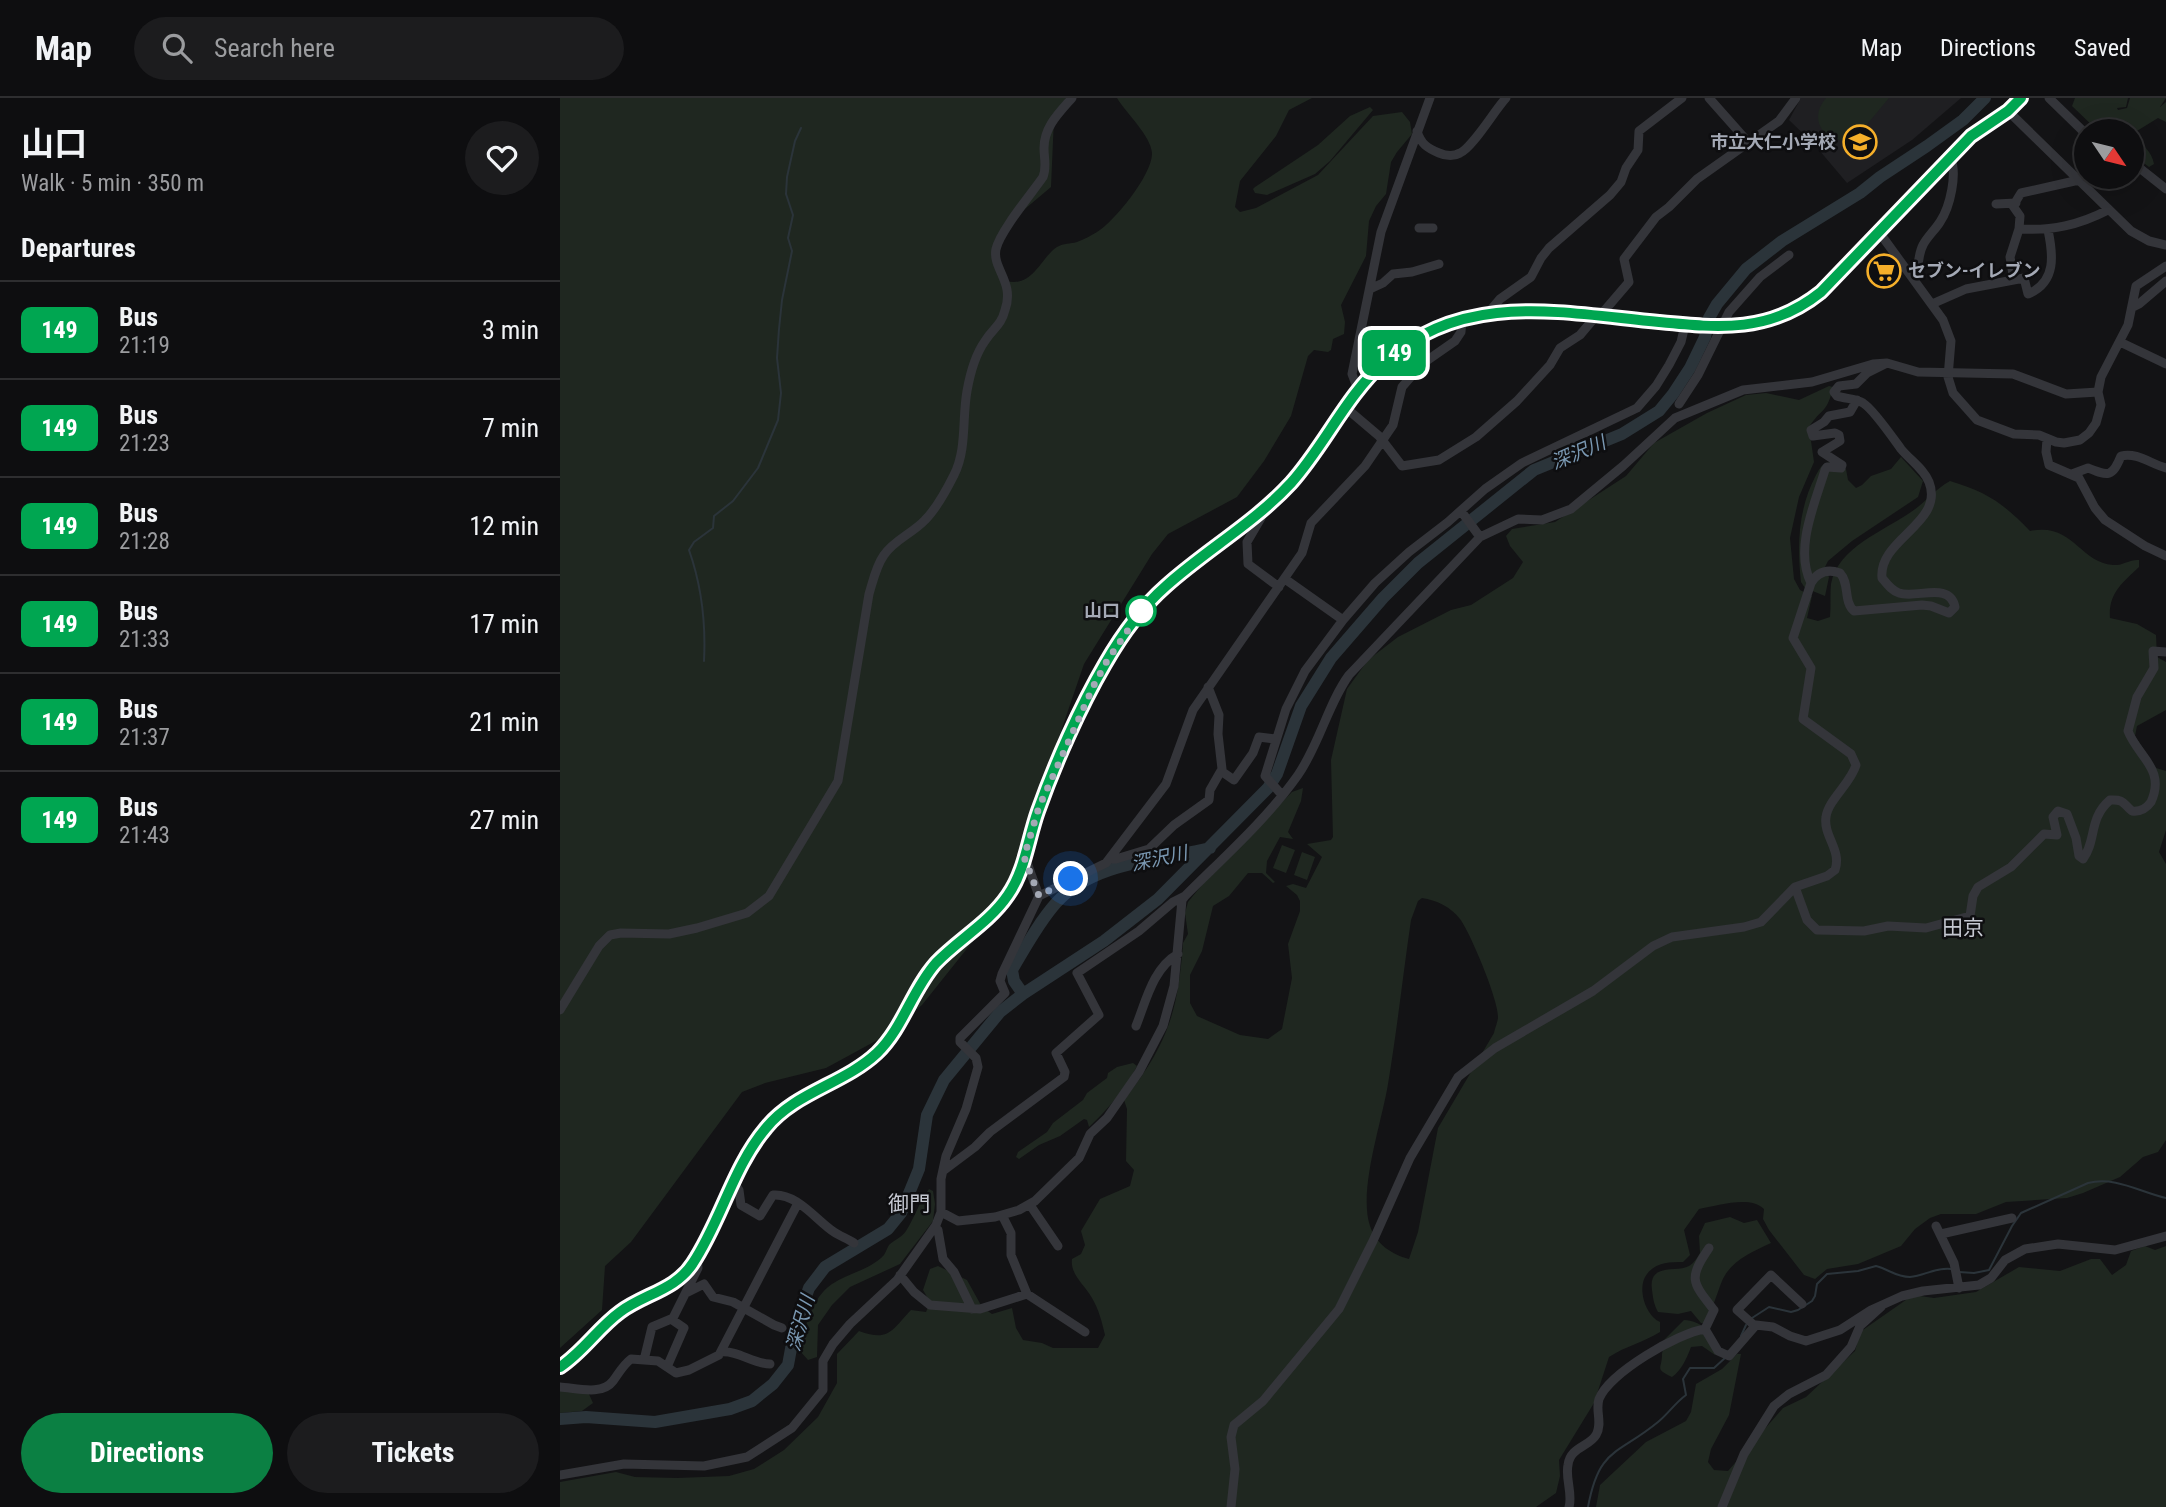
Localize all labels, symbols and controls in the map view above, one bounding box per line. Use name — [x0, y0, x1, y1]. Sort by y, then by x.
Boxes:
search box — [134, 17, 624, 80]
text: Map — [35, 29, 92, 68]
icon: search — [158, 29, 196, 67]
text: Search here — [214, 33, 335, 63]
text: Map — [1861, 34, 1902, 62]
text: Directions — [1940, 34, 2036, 62]
text: Saved — [2074, 34, 2131, 62]
north arrow — [2074, 119, 2144, 189]
map controls — [2074, 119, 2144, 189]
button: heart — [465, 121, 539, 195]
school or university icon: 市立大仁小学校 — [1841, 123, 1879, 161]
text: 山口 — [21, 124, 87, 163]
place label: 市立大仁小学校 — [1710, 131, 1836, 152]
text: Walk · 5 min · 350 m — [21, 170, 204, 197]
text: Departures — [21, 233, 136, 263]
supermarket icon: セブン-イレブン — [1865, 252, 1903, 290]
place label: セブン-イレブン — [1908, 260, 2041, 281]
text: Bus — [119, 302, 158, 332]
text: 3 min — [482, 315, 539, 345]
text: 149 — [41, 316, 78, 344]
line badge: 149 — [1354, 330, 1434, 376]
text: 21:19 — [119, 332, 170, 359]
text: 149 — [1376, 339, 1412, 367]
text: Bus — [119, 400, 158, 430]
text: 7 min — [482, 413, 539, 443]
text: 149 — [41, 414, 78, 442]
text: 21:23 — [119, 430, 170, 457]
water label: 深沢川 — [1547, 430, 1611, 474]
text: Bus — [119, 498, 158, 528]
text: 12 min — [469, 511, 539, 541]
text: 149 — [41, 512, 78, 540]
text: 21:28 — [119, 528, 170, 555]
text: Bus — [119, 596, 158, 626]
marker: 山口 — [1126, 596, 1156, 626]
place label: 山口 — [1084, 600, 1120, 621]
text: 17 min — [469, 609, 539, 639]
text: 149 — [41, 610, 78, 638]
text: 21:33 — [119, 626, 170, 653]
text: Bus — [119, 694, 158, 724]
text: 21 min — [469, 707, 539, 737]
text: 149 — [41, 708, 78, 736]
text: 21:37 — [119, 724, 170, 751]
text: Bus — [119, 792, 158, 822]
text: 27 min — [469, 805, 539, 835]
text: 149 — [41, 806, 78, 834]
text: 21:43 — [119, 822, 170, 849]
water label: 深沢川 — [1129, 841, 1191, 876]
your location — [1053, 861, 1088, 896]
district label: 田京 — [1942, 916, 1984, 940]
district label: 御門 — [888, 1192, 930, 1216]
water label: 深沢川 — [782, 1291, 820, 1354]
button: Directions — [21, 1413, 273, 1493]
button: Tickets — [287, 1413, 539, 1493]

